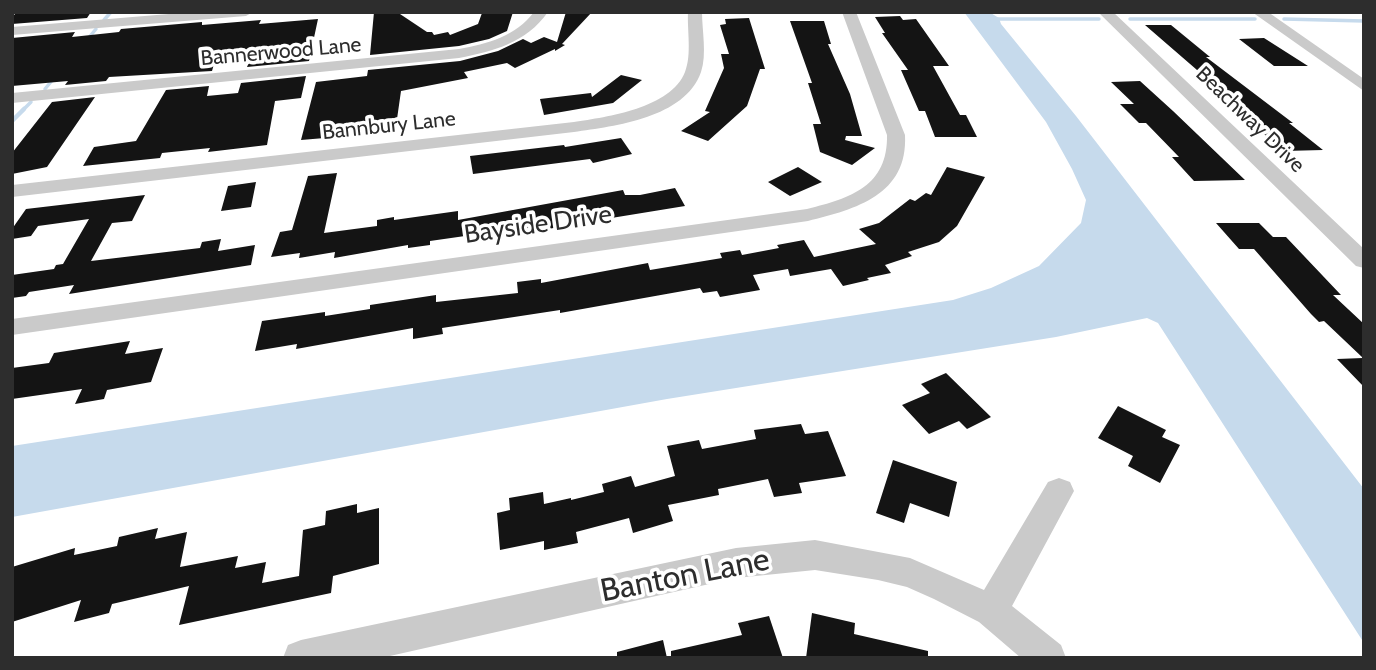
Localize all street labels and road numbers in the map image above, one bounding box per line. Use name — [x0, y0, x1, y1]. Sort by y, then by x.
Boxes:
street label: Bannerwood Lane — [200, 32, 362, 72]
street label: Beachway Drive — [1190, 62, 1310, 178]
street label: Bannbury Lane — [321, 106, 457, 146]
street label: Bayside Drive — [462, 199, 614, 251]
street label: Banton Lane — [597, 541, 773, 611]

